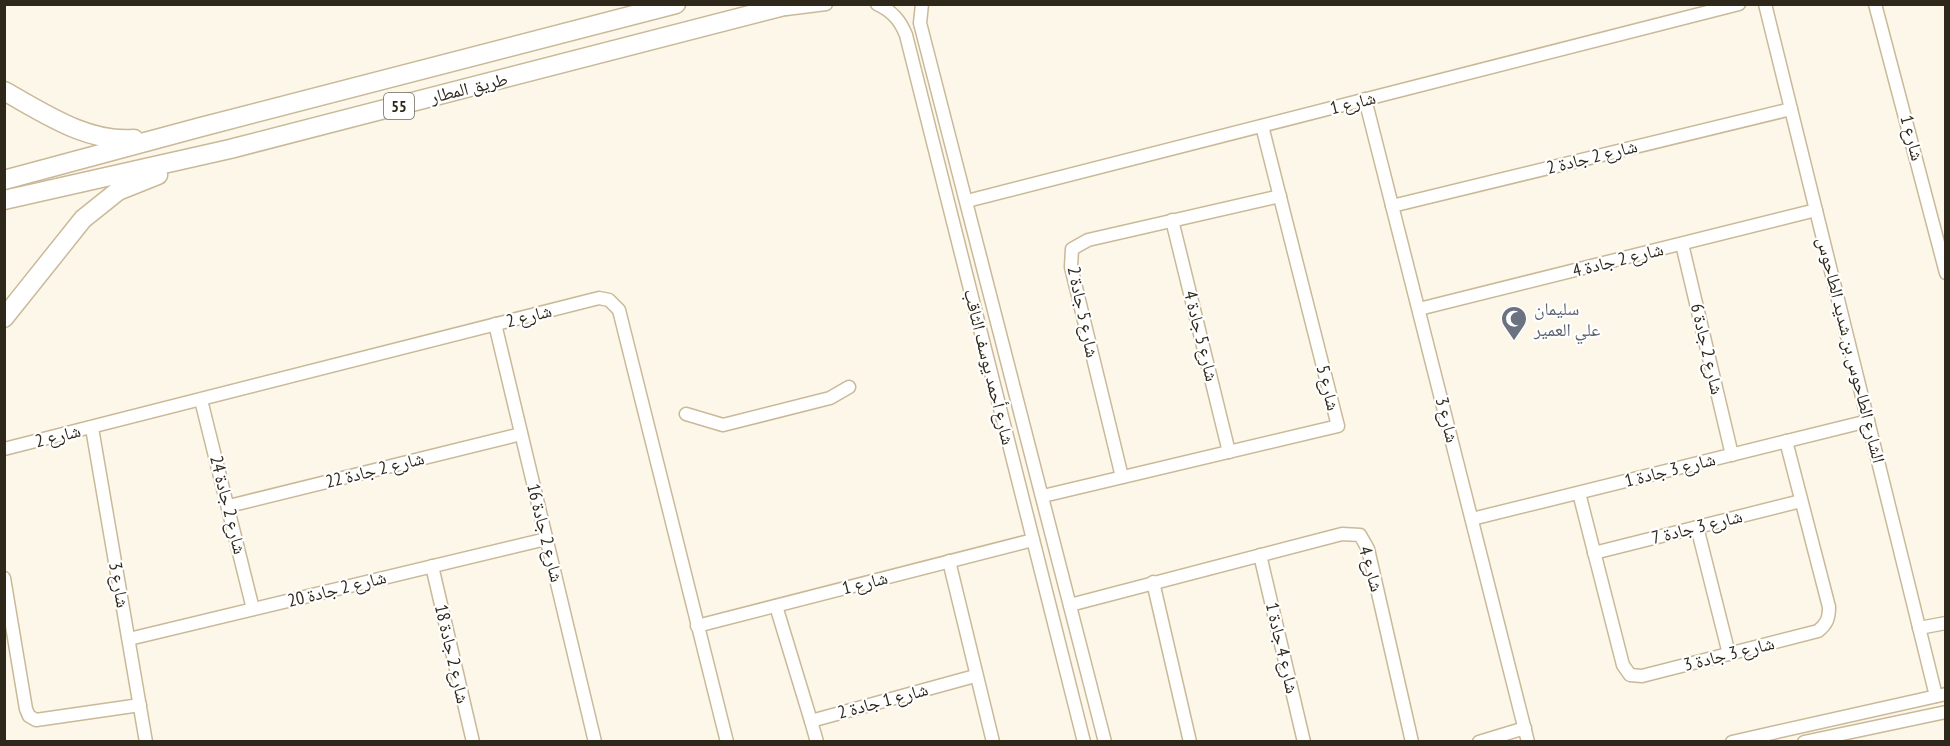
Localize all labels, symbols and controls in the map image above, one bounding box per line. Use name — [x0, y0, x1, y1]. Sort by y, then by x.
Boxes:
street label: طريق المطار — [427, 67, 510, 108]
street label: شارع 1 — [1328, 86, 1378, 119]
road number: 55 — [384, 93, 414, 119]
street label: شارع 1 — [1895, 113, 1930, 163]
street label: شارع 2 جادة 2 — [1544, 134, 1640, 179]
street label: الشارع الطاحوس بن شديد الطاحوس — [1812, 234, 1891, 465]
street label: شارع 2 جادة 4 — [1570, 237, 1666, 282]
street label: شارع 5 جادة 2 — [1063, 264, 1104, 360]
street label: شارع أحمد يوسف الثاقب — [959, 287, 1020, 447]
street label: شارع 5 جادة 4 — [1179, 288, 1224, 384]
place label: سليمان علي العمير — [1533, 297, 1600, 345]
street label: شارع 2 — [504, 299, 554, 332]
street label: شارع 2 جادة 6 — [1686, 301, 1729, 397]
mosque icon: سليمان علي العمير — [1499, 304, 1529, 342]
street label: شارع 5 — [1312, 363, 1345, 413]
street label: شارع 3 — [1431, 395, 1464, 445]
street label: شارع 2 — [33, 419, 83, 452]
street label: شارع 2 جادة 22 — [323, 446, 427, 493]
street label: شارع 3 جادة 1 — [1622, 447, 1718, 492]
street label: شارع 2 جادة 24 — [205, 453, 252, 557]
street label: شارع 2 جادة 16 — [522, 481, 569, 585]
street label: شارع 3 جادة 7 — [1649, 504, 1745, 549]
street label: شارع 4 — [1354, 544, 1389, 594]
street label: شارع 3 — [104, 560, 135, 610]
street label: شارع 2 جادة 20 — [285, 565, 389, 612]
street label: شارع 1 — [840, 566, 890, 599]
street label: شارع 4 جادة 1 — [1261, 600, 1304, 696]
street label: شارع 2 جادة 18 — [430, 602, 475, 706]
street label: شارع 3 جادة 3 — [1681, 631, 1777, 676]
street label: شارع 1 جادة 2 — [835, 677, 931, 724]

